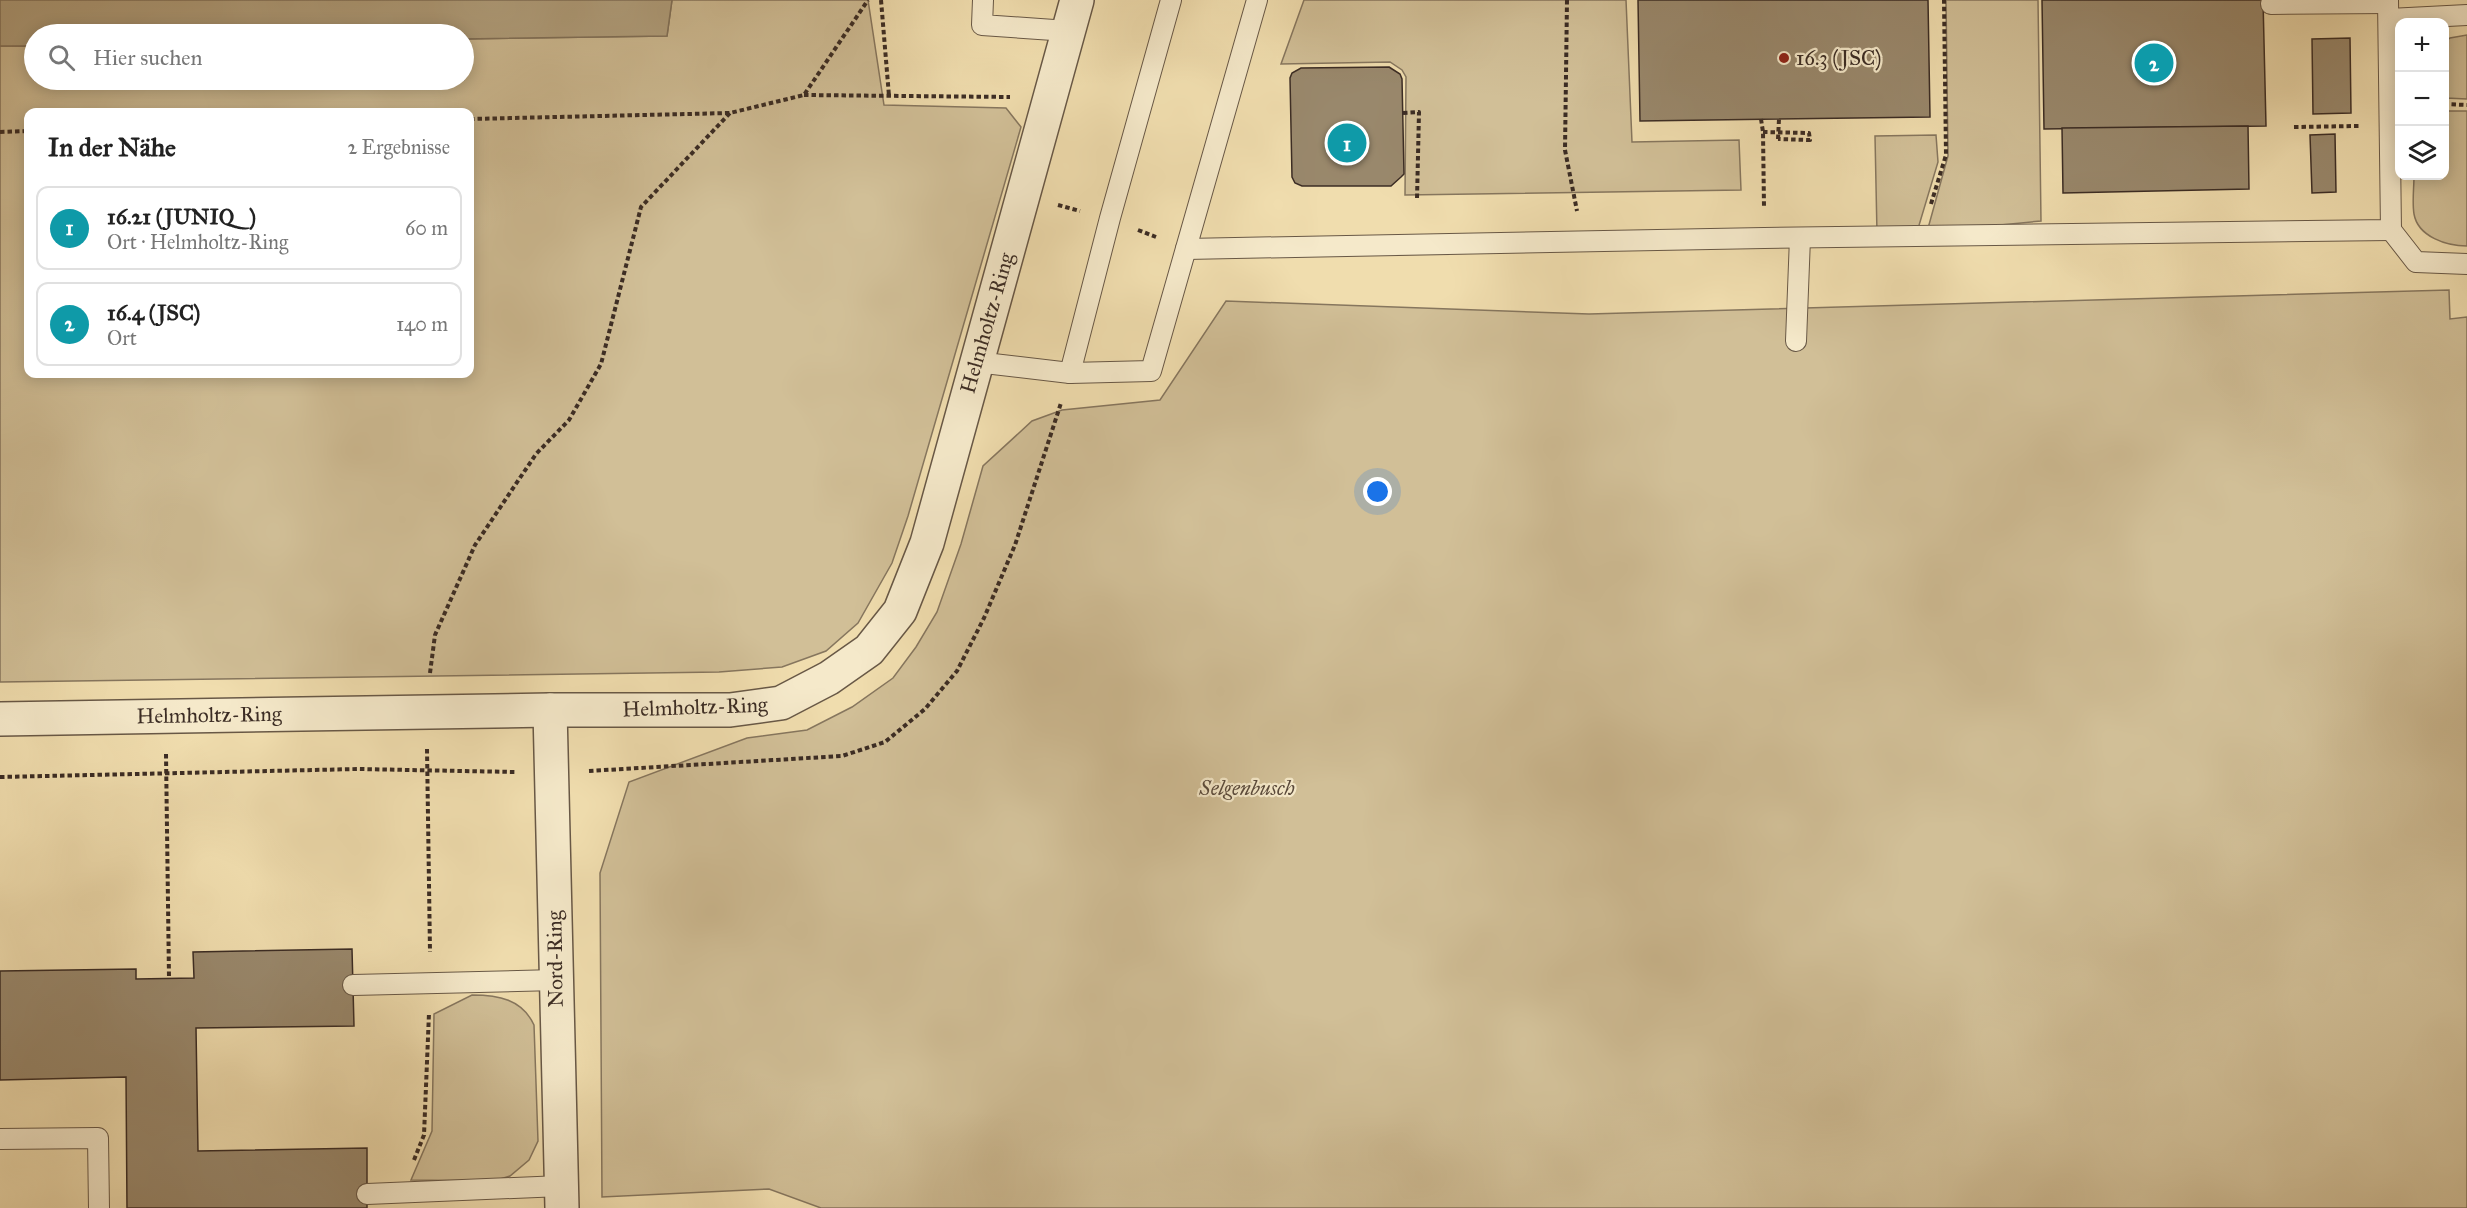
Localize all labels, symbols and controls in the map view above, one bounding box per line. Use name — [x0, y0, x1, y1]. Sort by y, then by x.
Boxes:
map controls — [2395, 18, 2449, 180]
button: + — [2395, 18, 2449, 72]
search box — [24, 24, 474, 90]
pin: 2 — [2134, 40, 2174, 86]
icon: search — [45, 41, 78, 74]
text: Hier suchen — [93, 44, 202, 71]
place label: 16.3 (JSC) — [1796, 45, 1881, 71]
marker: 16.3 (JSC) — [1777, 51, 1791, 65]
button: − — [2395, 72, 2449, 126]
pin: 1 — [1328, 120, 1366, 166]
button: layers — [2395, 126, 2449, 180]
text: In der Nähe — [48, 131, 176, 163]
text: 2 Ergebnisse — [347, 135, 450, 159]
text: 16.21 (JUNIQ) — [107, 203, 256, 230]
text: 1 — [66, 216, 73, 240]
text: 60 m — [405, 216, 448, 240]
text: Ort · Helmholtz-Ring — [107, 230, 288, 254]
street label: Helmholtz-Ring — [954, 249, 1020, 396]
text: 16.4 (JSC) — [107, 299, 200, 326]
text: 2 — [65, 312, 74, 336]
text: 140 m — [396, 312, 448, 336]
text: Ort — [107, 326, 137, 350]
your location — [1363, 477, 1392, 506]
street label: Helmholtz-Ring — [622, 691, 768, 723]
street label: Helmholtz-Ring — [136, 701, 282, 729]
park label: Selgenbusch — [1198, 775, 1295, 801]
street label: Nord-Ring — [541, 910, 569, 1008]

